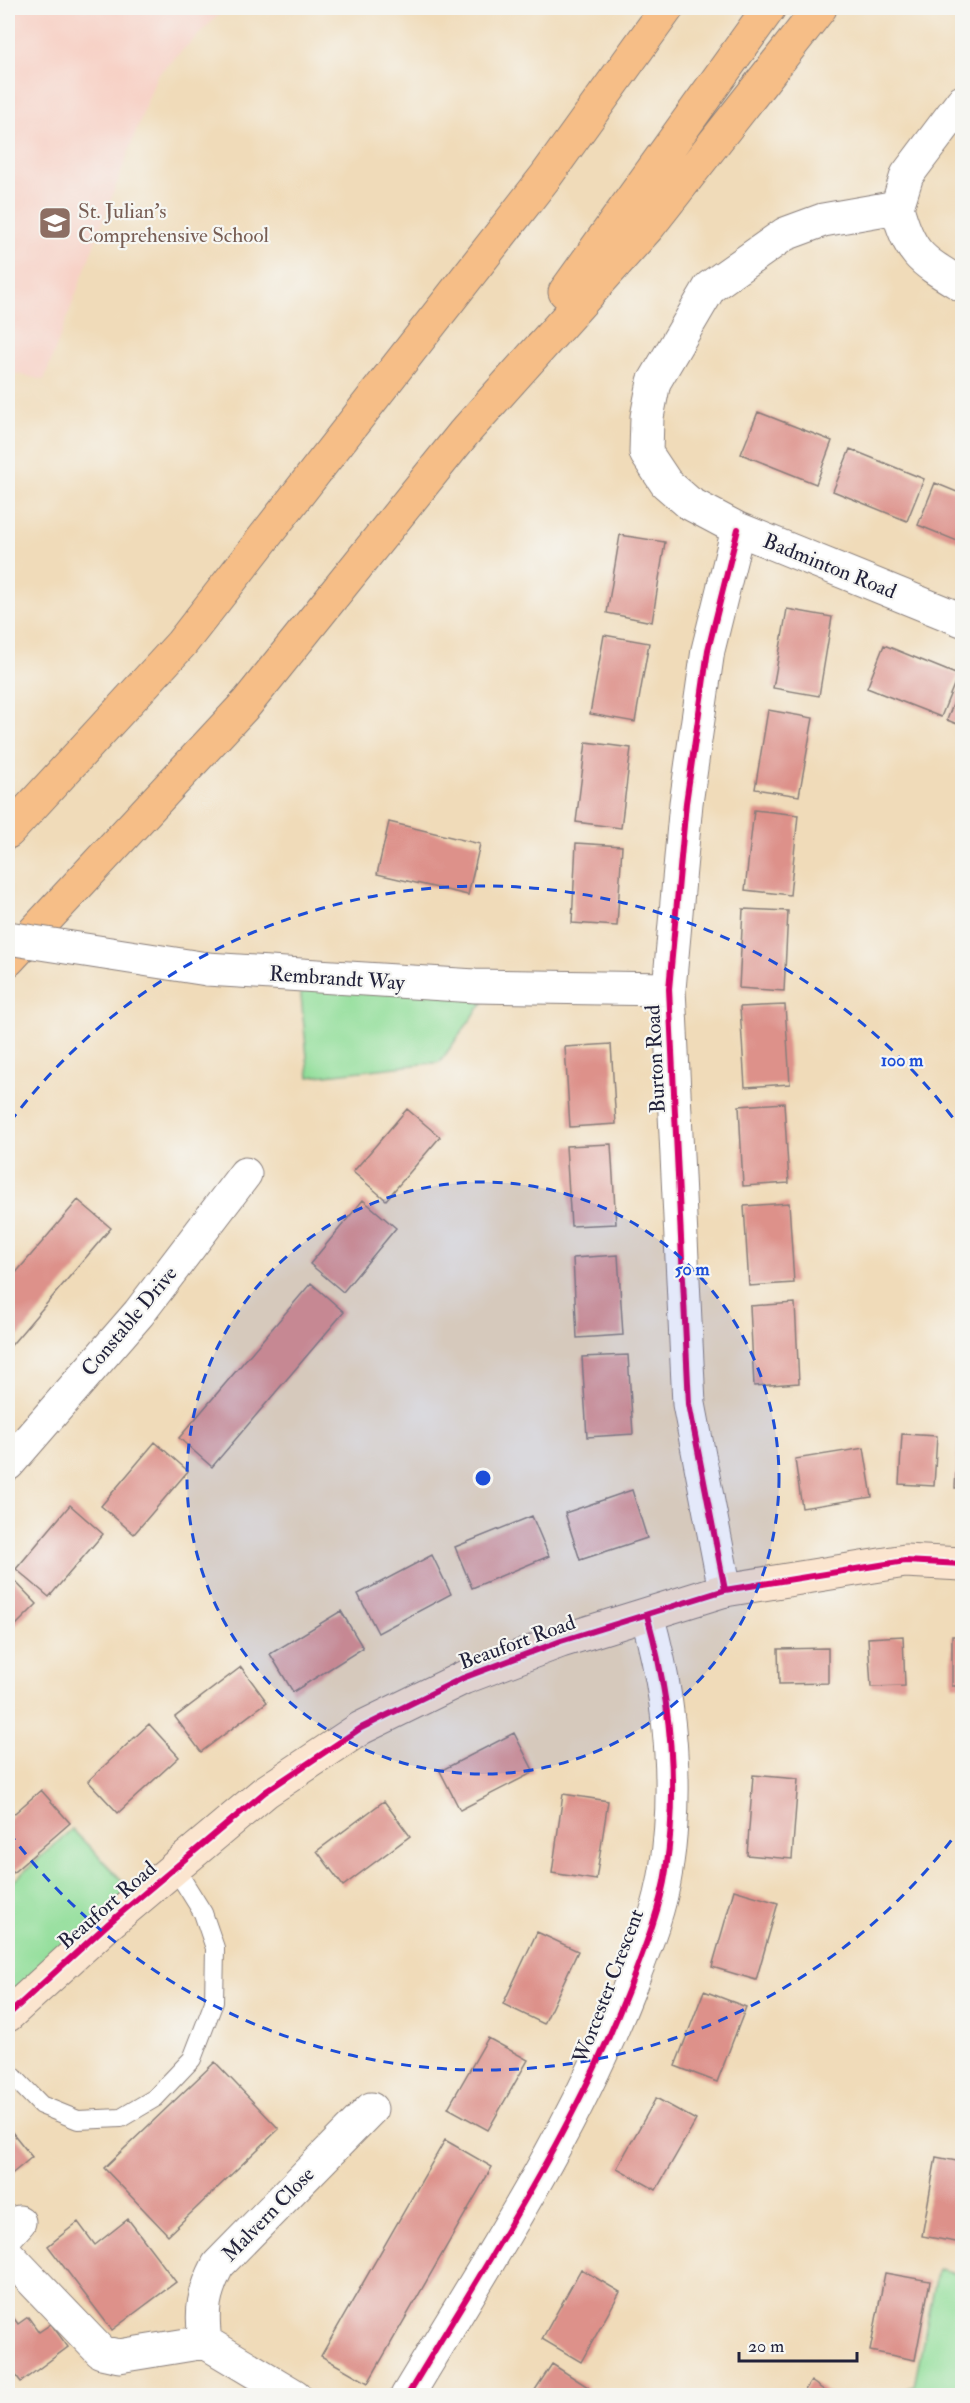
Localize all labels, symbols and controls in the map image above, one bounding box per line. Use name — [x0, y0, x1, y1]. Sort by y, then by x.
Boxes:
place label: St. Julian's Comprehensive School — [78, 198, 269, 249]
school or university icon: St. Julian's Comprehensive School — [37, 205, 73, 241]
street label: Badminton Road — [759, 527, 901, 606]
street label: Rembrandt Way — [268, 960, 406, 997]
street label: Burton Road — [639, 1003, 672, 1114]
text: 100 m — [881, 1049, 924, 1072]
text: 50 m — [675, 1258, 710, 1281]
street label: Constable Drive — [75, 1260, 183, 1382]
centre of rings — [473, 1468, 493, 1488]
street label: Beaufort Road — [455, 1609, 580, 1676]
street label: Beaufort Road — [53, 1855, 163, 1956]
street label: Worcester Crescent — [566, 1905, 650, 2068]
street label: Malvern Close — [216, 2161, 320, 2267]
scale bar — [739, 2325, 858, 2363]
text: 20 m — [748, 2335, 784, 2358]

